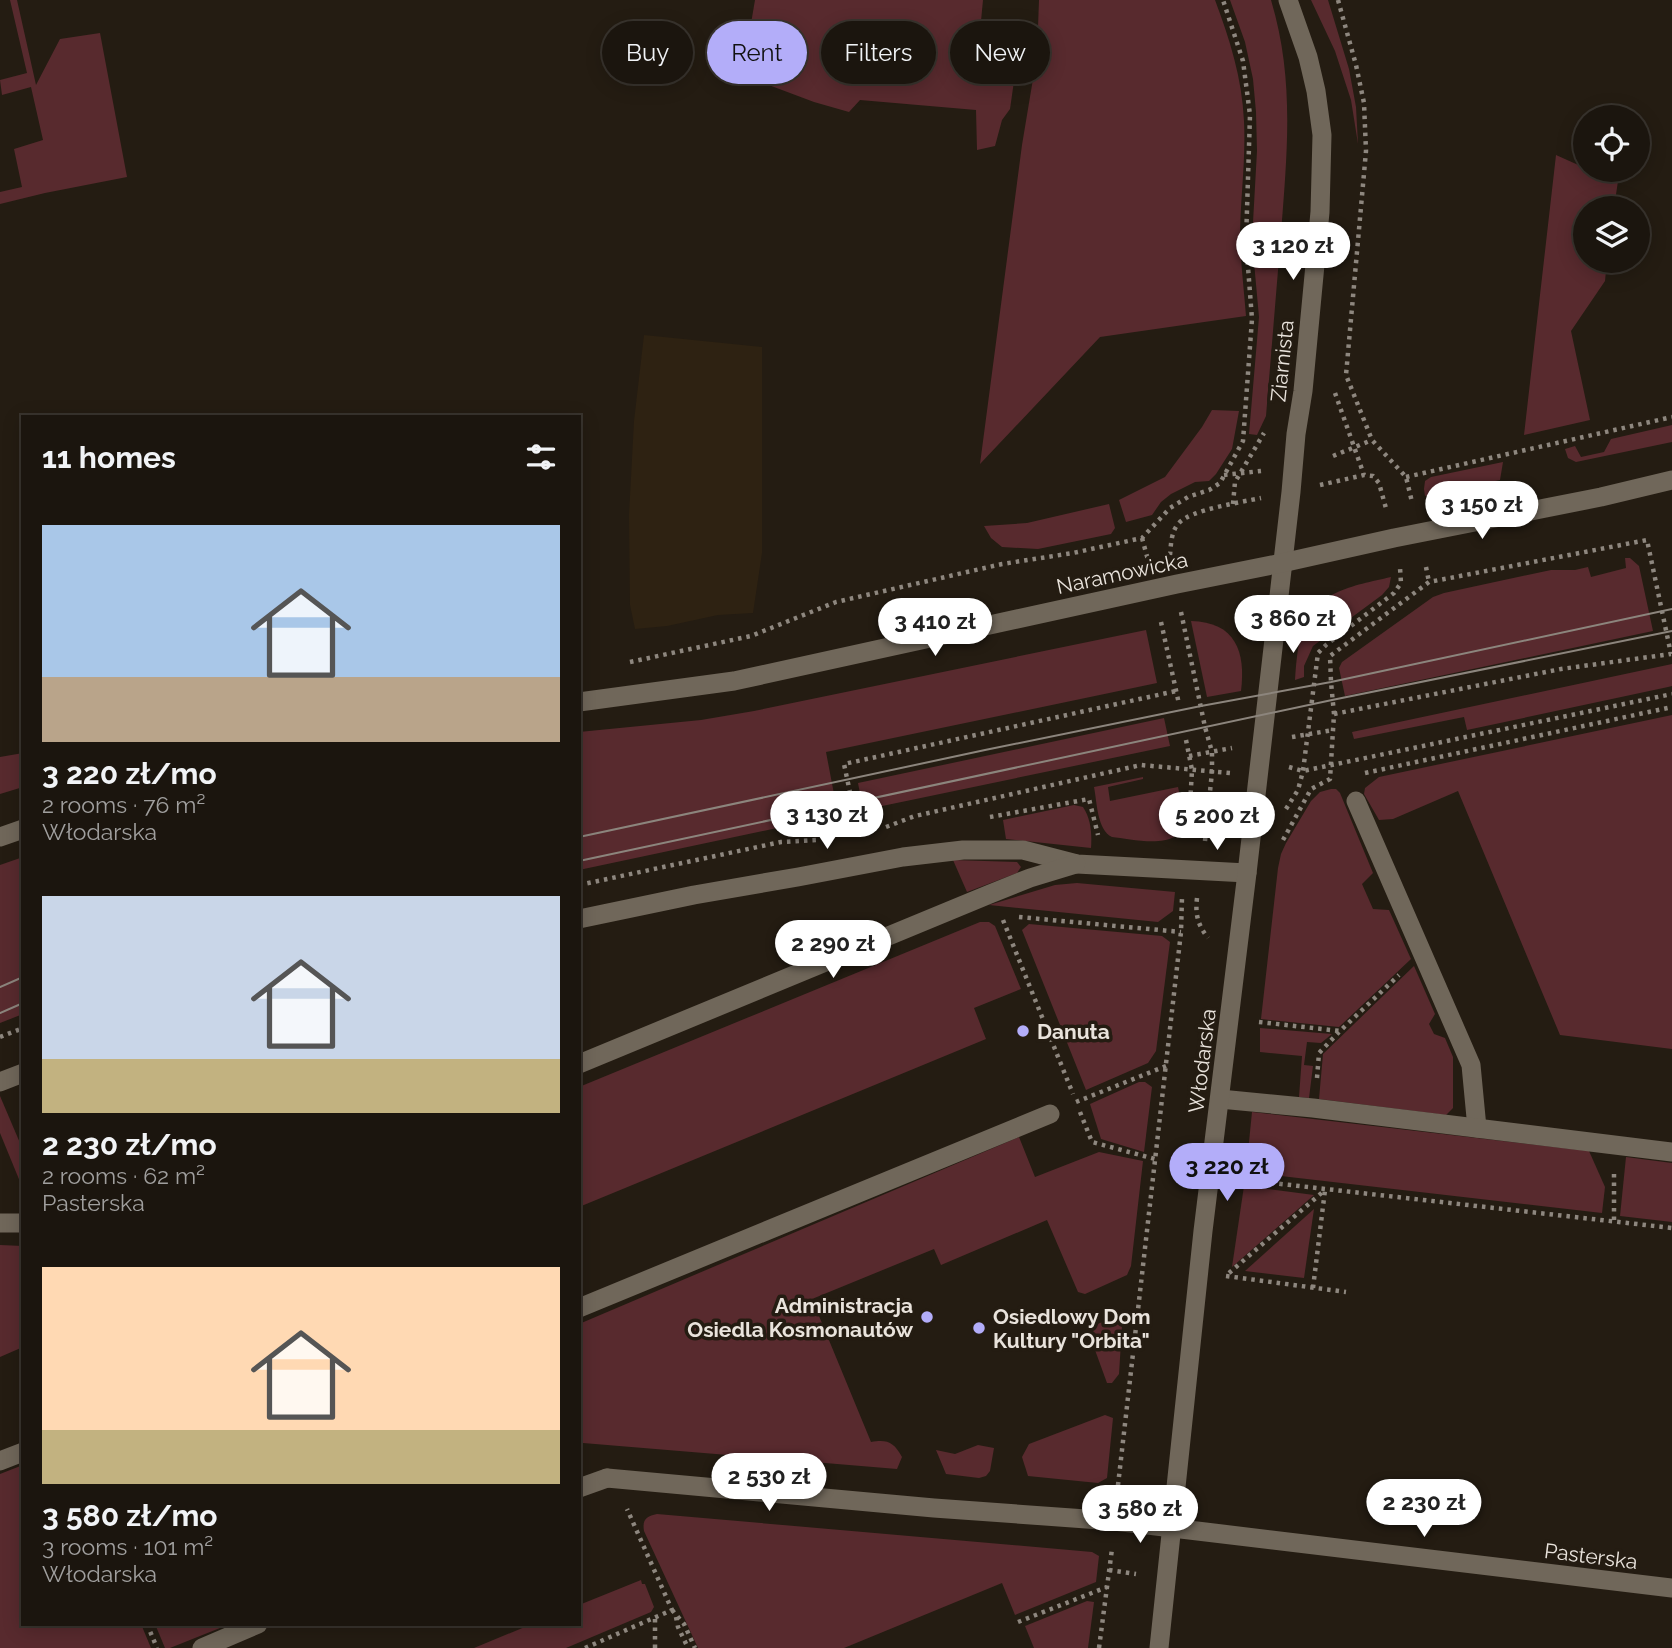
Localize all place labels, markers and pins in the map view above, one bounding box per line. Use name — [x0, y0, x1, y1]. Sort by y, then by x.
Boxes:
pin: 3 120 zł — [1221, 222, 1365, 282]
pin: 3 150 zł — [1410, 482, 1554, 541]
pin: 3 860 zł — [1221, 596, 1365, 655]
pin: 3 410 zł — [863, 598, 1007, 658]
pin: 3 130 zł — [755, 792, 899, 851]
pin: 5 200 zł — [1145, 792, 1289, 852]
pin: 2 290 zł — [761, 920, 905, 980]
place label: Danuta — [1037, 1019, 1110, 1044]
marker: Danuta — [1015, 1023, 1031, 1039]
pin: 3 220 zł — [1155, 1144, 1299, 1203]
place label: Administracja Osiedla Kosmonautów — [687, 1293, 913, 1342]
place label: Osiedlowy Dom Kultury "Orbita" — [993, 1304, 1151, 1353]
marker: Administracja Osiedla Kosmonautów — [919, 1309, 935, 1325]
marker: Osiedlowy Dom Kultury "Orbita" — [971, 1320, 987, 1336]
pin: 2 530 zł — [697, 1454, 841, 1513]
pin: 2 230 zł — [1352, 1480, 1496, 1539]
pin: 3 580 zł — [1068, 1486, 1212, 1545]

